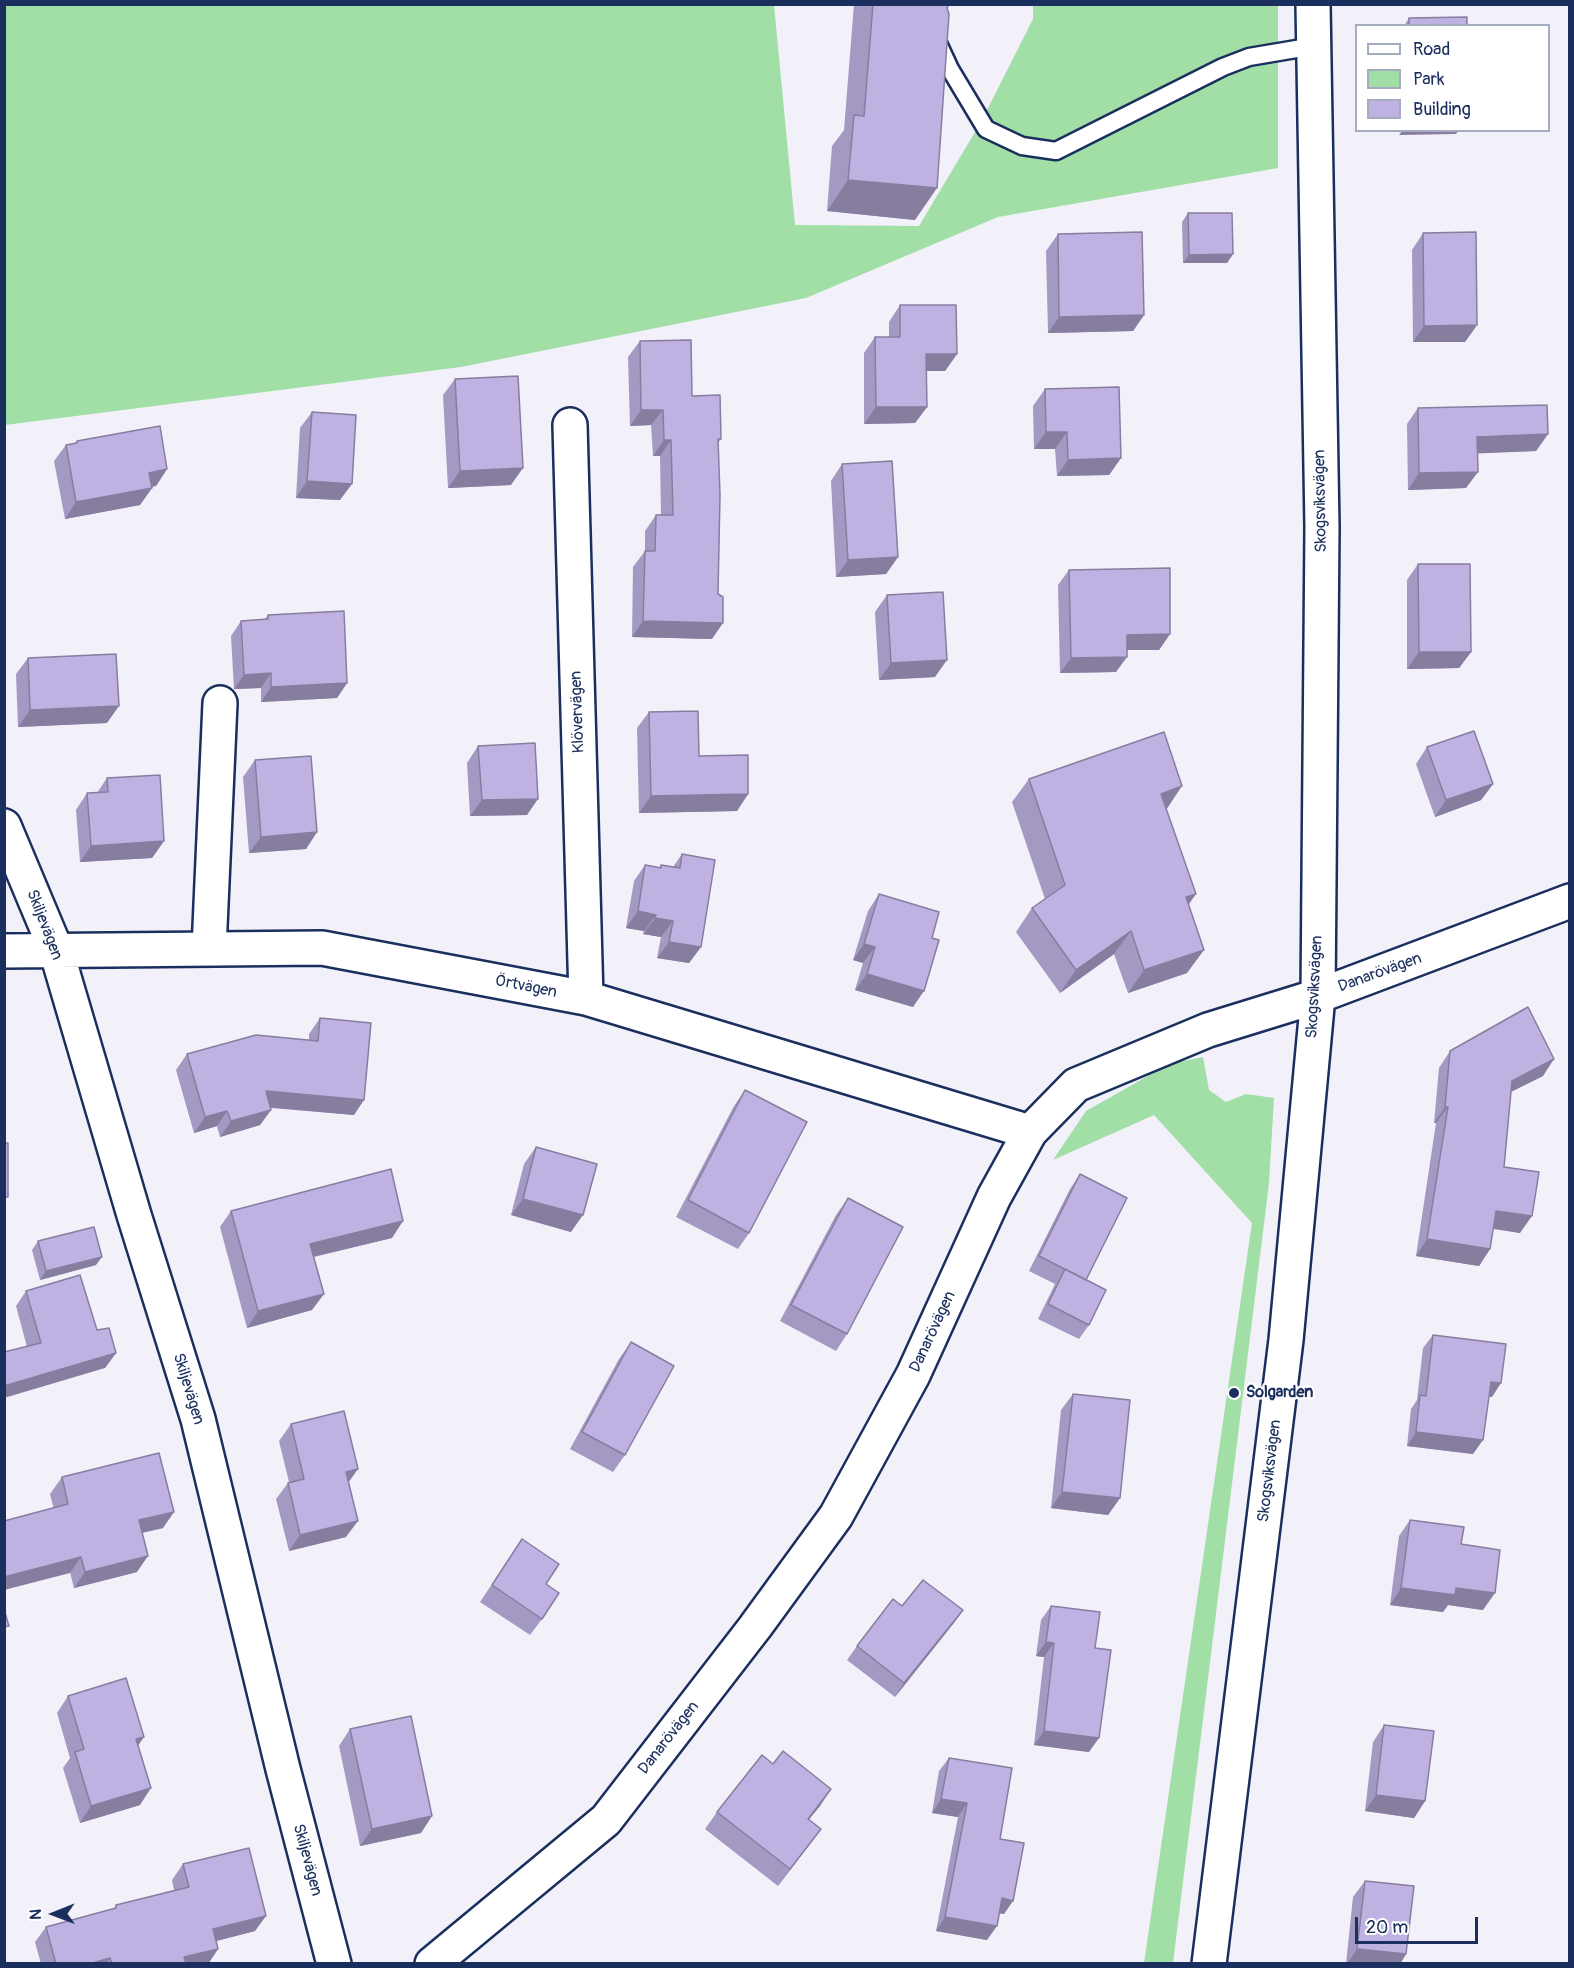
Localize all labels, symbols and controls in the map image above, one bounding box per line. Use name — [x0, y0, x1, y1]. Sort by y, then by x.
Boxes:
legend — [1355, 24, 1550, 132]
text: Road — [1413, 38, 1450, 61]
text: Park — [1413, 68, 1445, 91]
text: Building — [1413, 98, 1471, 121]
street label: Skogsviksvägen — [1311, 449, 1331, 553]
street label: Klövervägen — [567, 670, 589, 754]
street label: Skiljevägen — [22, 887, 66, 963]
street label: Skogsviksvägen — [1303, 935, 1327, 1039]
street label: Danarövägen — [1336, 949, 1424, 997]
street label: Örtvägen — [494, 972, 558, 1002]
street label: Danarövägen — [906, 1288, 960, 1376]
street label: Skiljevägen — [168, 1351, 208, 1427]
place label: Solgarden — [1246, 1383, 1313, 1403]
marker: Solgarden — [1227, 1386, 1241, 1400]
street label: Skogsviksvägen — [1254, 1419, 1286, 1523]
street label: Danarövägen — [635, 1698, 703, 1778]
street label: Skiljevägen — [288, 1822, 326, 1898]
north arrow — [24, 1884, 84, 1944]
scale bar — [1358, 1905, 1481, 1943]
text: N — [26, 1909, 46, 1920]
text: 20 m — [1366, 1916, 1408, 1939]

